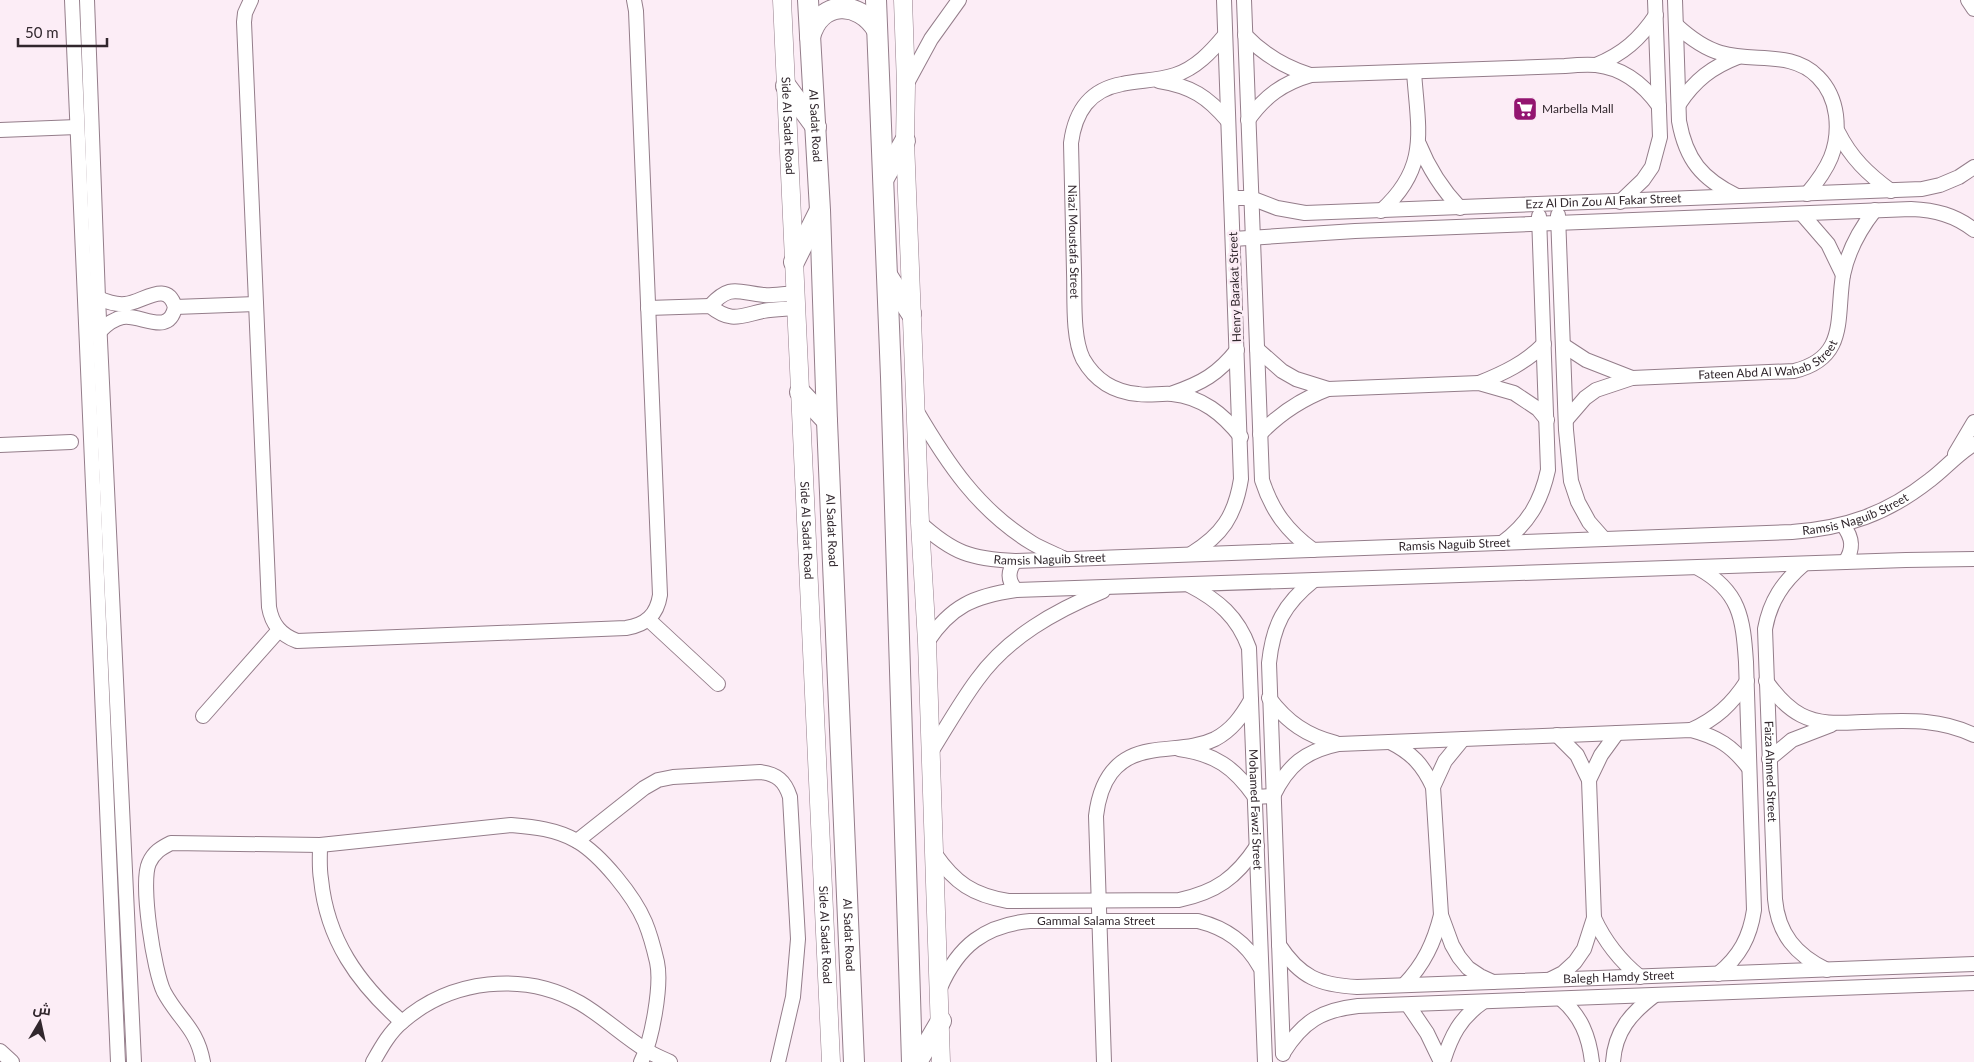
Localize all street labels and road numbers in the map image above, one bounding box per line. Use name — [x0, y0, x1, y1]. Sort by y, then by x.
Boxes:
street label: Side Al Sadat Road — [779, 76, 798, 175]
street label: Al Sadat Road — [806, 89, 825, 163]
street label: Niazi Moustafa Street — [1065, 185, 1082, 299]
street label: Ezz Al Din Zou Al Fakar Street — [1525, 190, 1682, 211]
street label: Henry Barakat Street — [1225, 231, 1244, 342]
street label: Fateen Abd Al Wahab Street — [1698, 337, 1841, 382]
street label: Side Al Sadat Road — [797, 481, 817, 580]
street label: Ramsis Naguib Street — [1801, 489, 1912, 538]
street label: Al Sadat Road — [823, 494, 841, 567]
street label: Ramsis Naguib Street — [1398, 534, 1511, 554]
street label: Ramsis Naguib Street — [993, 550, 1107, 568]
street label: Faiza Ahmed Street — [1761, 721, 1780, 823]
street label: Mohamed Fawzi Street — [1246, 749, 1266, 871]
street label: Side Al Sadat Road — [816, 886, 835, 984]
street label: Al Sadat Road — [840, 898, 858, 972]
street label: Gammal Salama Street — [1037, 913, 1156, 928]
street label: Balegh Hamdy Street — [1563, 967, 1675, 986]

